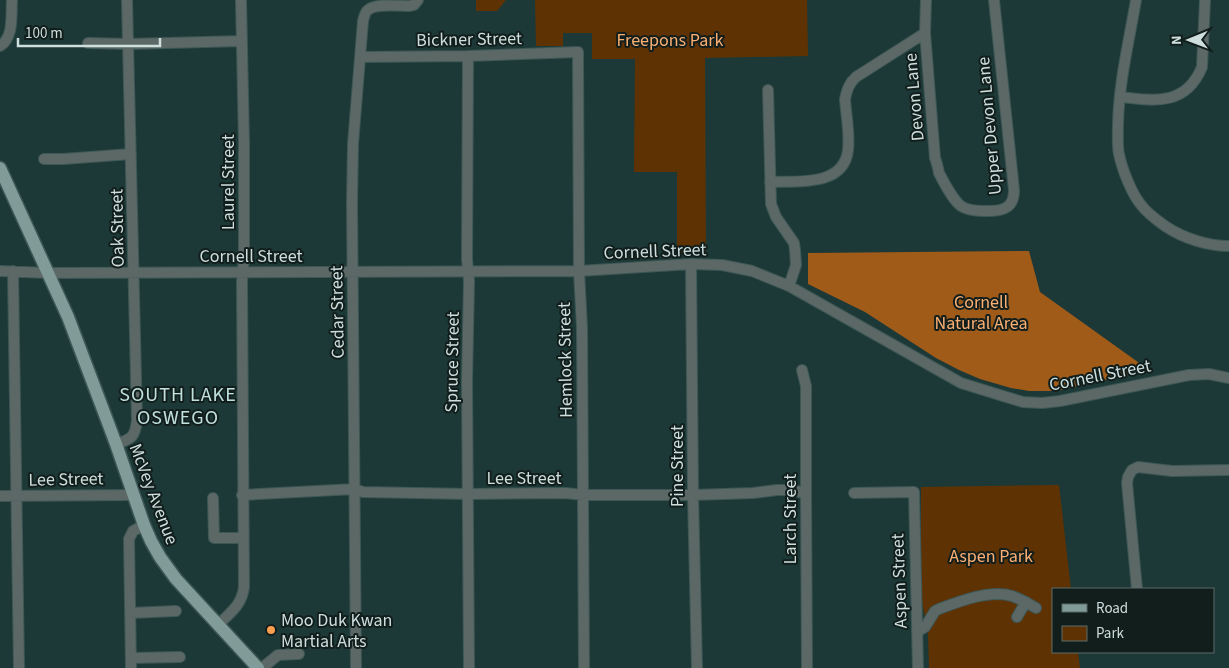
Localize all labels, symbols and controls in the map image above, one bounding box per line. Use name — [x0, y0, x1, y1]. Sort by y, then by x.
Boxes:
scale bar — [18, 15, 160, 47]
north arrow — [1164, 15, 1214, 65]
text: 100 m — [25, 23, 63, 44]
street label: Bickner Street — [416, 26, 522, 53]
park label: Freepons Park — [617, 28, 724, 53]
text: N — [1167, 35, 1187, 45]
street label: Devon Lane — [898, 52, 931, 142]
street label: Upper Devon Lane — [971, 56, 1008, 196]
street label: Laurel Street — [216, 134, 241, 230]
street label: Oak Street — [104, 188, 131, 268]
street label: Cornell Street — [603, 237, 707, 266]
street label: Cornell Street — [200, 244, 302, 269]
street label: Cedar Street — [324, 265, 351, 359]
park label: Cornell Natural Area — [934, 290, 1028, 336]
street label: Hemlock Street — [552, 302, 579, 418]
street label: Spruce Street — [439, 311, 466, 413]
street label: Cornell Street — [1047, 353, 1153, 398]
district label: SOUTH LAKE OSWEGO — [119, 381, 237, 432]
street label: Pine Street — [665, 425, 690, 507]
street label: McVey Avenue — [123, 440, 184, 548]
street label: Lee Street — [28, 466, 104, 493]
street label: Lee Street — [486, 466, 562, 491]
street label: Larch Street — [778, 474, 803, 564]
street label: Aspen Street — [885, 533, 914, 629]
park label: Aspen Park — [949, 544, 1033, 569]
legend — [1052, 588, 1214, 653]
text: Road — [1096, 598, 1128, 619]
place label: Moo Duk Kwan Martial Arts — [281, 608, 392, 654]
text: Park — [1096, 623, 1125, 644]
marker: Moo Duk Kwan Martial Arts — [265, 624, 277, 636]

